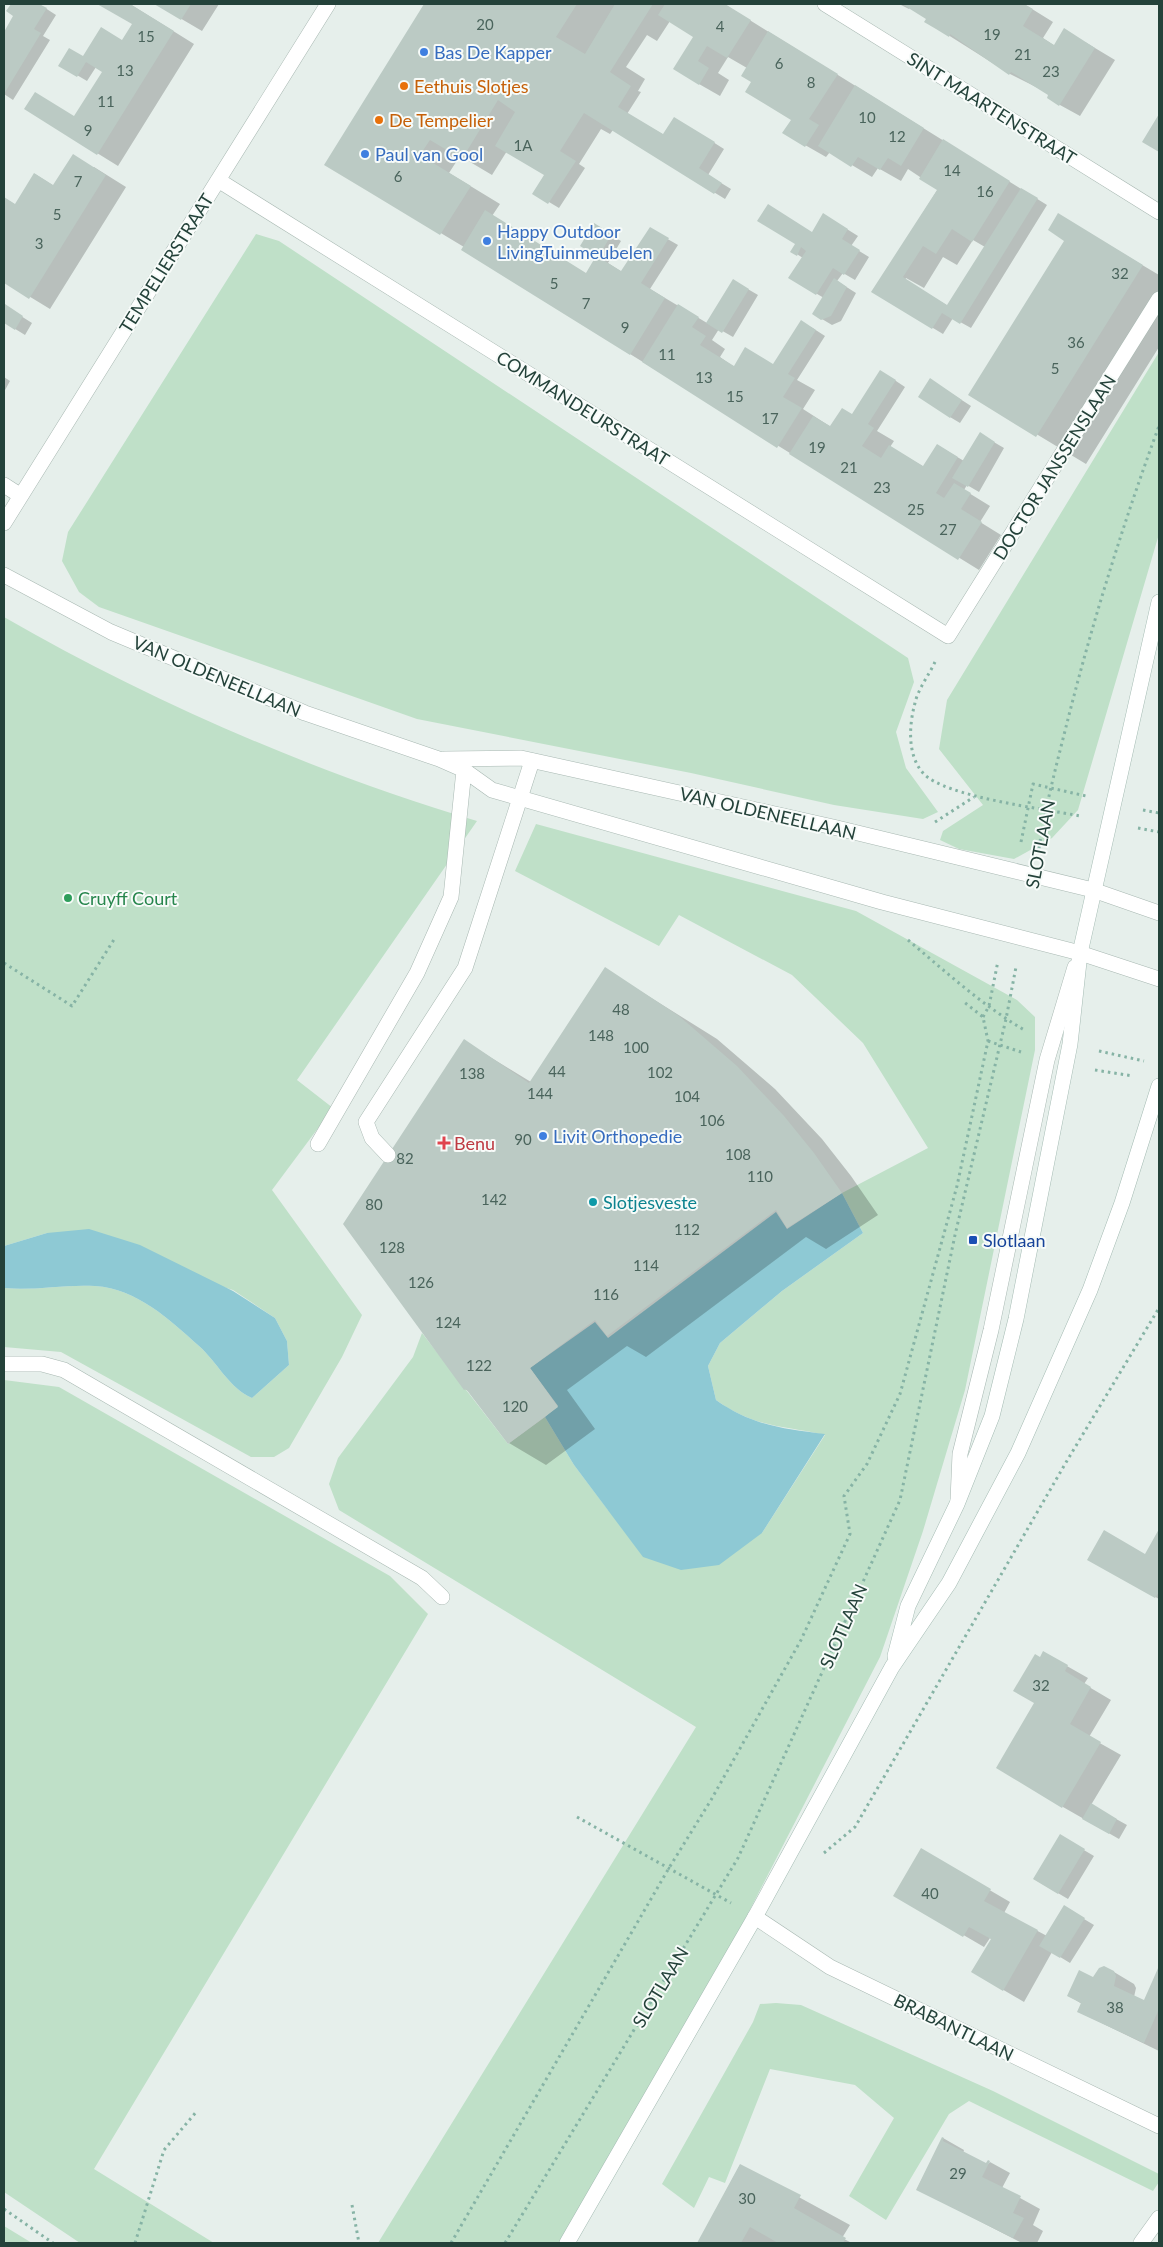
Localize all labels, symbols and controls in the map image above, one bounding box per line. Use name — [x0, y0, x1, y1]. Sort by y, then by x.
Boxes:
house number: 20 — [476, 15, 494, 33]
house number: 4 — [716, 17, 725, 35]
house number: 19 — [983, 25, 1001, 43]
house number: 15 — [137, 27, 155, 45]
place label: Bas De Kapper — [434, 41, 552, 63]
house number: 21 — [1014, 45, 1032, 63]
marker: Bas De Kapper — [418, 46, 430, 58]
street label: SINT MAARTENSTRAAT — [903, 47, 1081, 169]
house number: 6 — [775, 54, 784, 72]
house number: 13 — [116, 61, 134, 79]
house number: 23 — [1042, 62, 1060, 80]
house number: 8 — [807, 73, 815, 91]
place label: Eethuis Slotjes — [414, 75, 529, 97]
marker: Eethuis Slotjes — [398, 80, 410, 92]
house number: 11 — [97, 92, 115, 110]
house number: 10 — [858, 108, 876, 126]
place label: De Tempelier — [389, 109, 494, 131]
marker: De Tempelier — [373, 114, 385, 126]
house number: 9 — [84, 121, 92, 139]
house number: 12 — [888, 127, 906, 145]
house number: 1A — [514, 136, 533, 154]
place label: Paul van Gool — [375, 143, 483, 165]
marker: Paul van Gool — [359, 148, 371, 160]
house number: 14 — [943, 161, 961, 179]
house number: 6 — [394, 167, 403, 185]
house number: 7 — [74, 172, 83, 190]
house number: 16 — [976, 182, 994, 200]
street label: TEMPELIERSTRAAT — [114, 189, 218, 337]
house number: 5 — [53, 205, 61, 223]
place label: Happy Outdoor LivingTuinmeubelen — [497, 220, 653, 263]
house number: 3 — [35, 234, 43, 252]
marker: Happy Outdoor LivingTuinmeubelen — [481, 235, 493, 247]
house number: 32 — [1111, 264, 1129, 282]
house number: 5 — [550, 274, 558, 292]
house number: 7 — [582, 294, 591, 312]
house number: 9 — [621, 318, 629, 336]
house number: 36 — [1067, 333, 1085, 351]
house number: 11 — [658, 345, 676, 363]
street label: COMMANDEURSTRAAT — [493, 346, 674, 470]
house number: 5 — [1051, 359, 1059, 377]
house number: 13 — [695, 368, 713, 386]
street label: DOCTOR JANSSENSLAAN — [988, 370, 1120, 564]
house number: 15 — [726, 387, 744, 405]
house number: 17 — [761, 409, 779, 427]
house number: 19 — [808, 438, 826, 456]
house number: 21 — [840, 458, 858, 476]
house number: 23 — [873, 478, 891, 496]
house number: 25 — [907, 500, 925, 518]
house number: 27 — [939, 520, 957, 538]
street label: VAN OLDENEELLAAN — [130, 631, 304, 721]
street label: VAN OLDENEELLAAN — [678, 782, 858, 844]
street label: SLOTLAAN — [1021, 798, 1059, 890]
place label: Cruyff Court — [78, 887, 178, 909]
marker: Cruyff Court — [62, 892, 74, 904]
house number: 48 — [612, 1000, 630, 1018]
house number: 148 — [588, 1026, 614, 1044]
house number: 100 — [623, 1038, 649, 1056]
house number: 44 — [548, 1062, 566, 1080]
house number: 102 — [647, 1063, 673, 1081]
house number: 138 — [459, 1064, 485, 1082]
house number: 144 — [527, 1084, 553, 1102]
house number: 104 — [674, 1087, 700, 1105]
house number: 106 — [699, 1111, 725, 1129]
place label: Livit Orthopedie — [553, 1125, 682, 1147]
house number: 90 — [514, 1130, 532, 1148]
marker: Livit Orthopedie — [537, 1130, 549, 1142]
place label: Benu — [454, 1132, 495, 1154]
marker: Benu — [438, 1137, 450, 1149]
house number: 108 — [725, 1145, 751, 1163]
house number: 82 — [396, 1149, 414, 1167]
house number: 110 — [747, 1167, 773, 1185]
house number: 142 — [481, 1190, 507, 1208]
place label: Slotjesveste — [603, 1191, 697, 1213]
house number: 80 — [365, 1195, 383, 1213]
marker: Slotjesveste — [587, 1196, 599, 1208]
house number: 112 — [674, 1220, 700, 1238]
place label: Slotlaan — [983, 1229, 1046, 1251]
marker: Slotlaan — [967, 1234, 979, 1246]
house number: 128 — [379, 1238, 405, 1256]
house number: 114 — [633, 1256, 659, 1274]
house number: 126 — [408, 1273, 434, 1291]
house number: 116 — [593, 1285, 619, 1303]
house number: 124 — [435, 1313, 461, 1331]
house number: 122 — [466, 1356, 492, 1374]
house number: 120 — [502, 1397, 528, 1415]
street label: SLOTLAAN — [815, 1580, 871, 1672]
house number: 32 — [1032, 1676, 1050, 1694]
house number: 40 — [921, 1884, 939, 1902]
street label: SLOTLAAN — [627, 1943, 693, 2031]
street label: BRABANTLAAN — [891, 1989, 1017, 2065]
house number: 38 — [1106, 1998, 1124, 2016]
house number: 29 — [949, 2164, 967, 2182]
house number: 30 — [738, 2189, 756, 2207]

